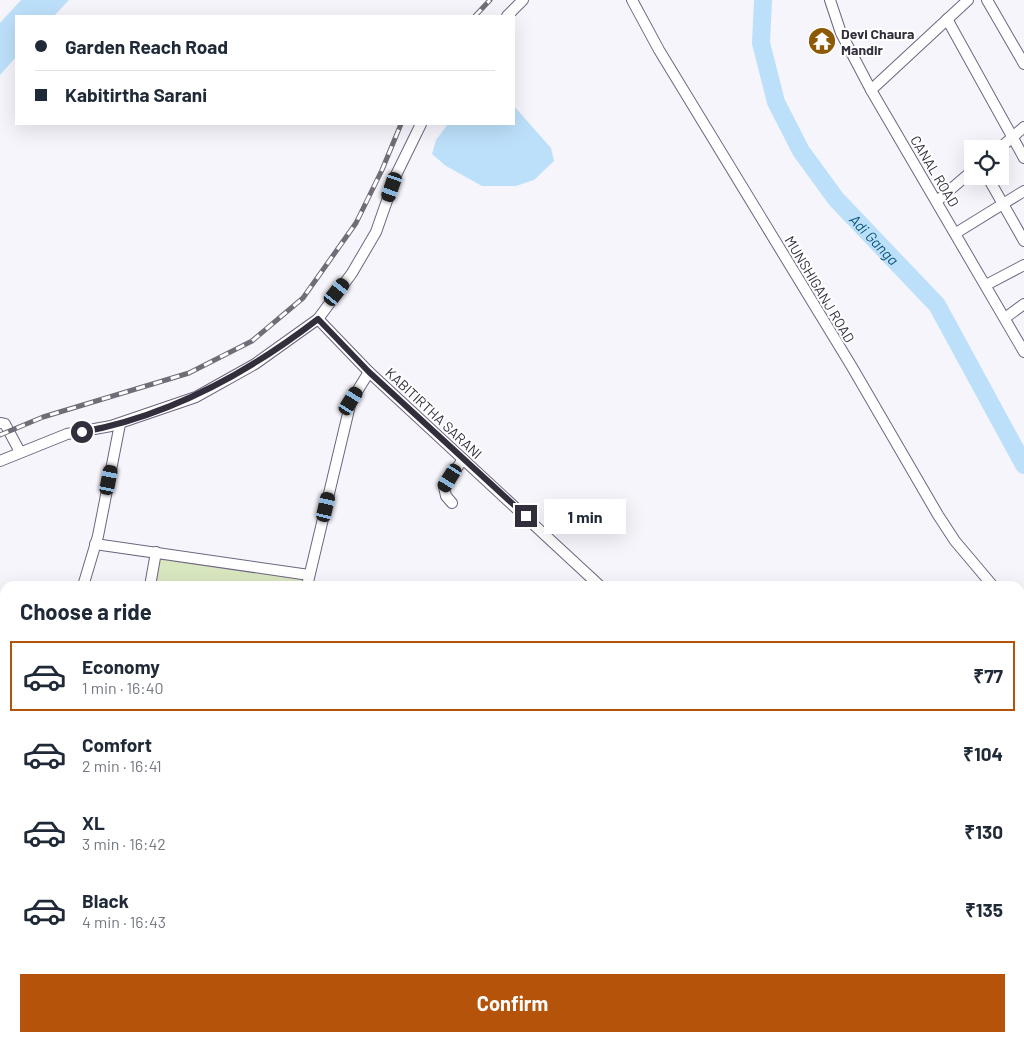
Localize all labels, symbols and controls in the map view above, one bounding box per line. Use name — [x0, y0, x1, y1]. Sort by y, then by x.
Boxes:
place label: Devi Chaura Mandir — [841, 25, 914, 58]
temple icon: Devi Chaura Mandir — [807, 26, 837, 56]
text: Garden Reach Road — [65, 35, 228, 58]
text: Kabitirtha Sarani — [65, 83, 207, 106]
street label: CANAL ROAD — [907, 132, 963, 210]
map controls — [964, 140, 1009, 185]
button: locate — [964, 140, 1009, 185]
car — [380, 170, 403, 204]
water label: Adi Ganga — [846, 210, 903, 269]
street label: MUNSHIGANJ ROAD — [781, 233, 859, 345]
car — [321, 276, 352, 308]
street label: KABITIRTHA SARANI — [382, 364, 486, 462]
car — [336, 384, 365, 418]
route start — [71, 421, 93, 443]
car — [435, 461, 464, 495]
car — [98, 464, 119, 496]
car — [315, 491, 336, 523]
callout: 1 min — [544, 498, 626, 534]
route end — [515, 505, 537, 527]
text: 1 min — [567, 507, 603, 526]
text: Choose a ride — [20, 598, 152, 624]
icon: car — [22, 654, 67, 699]
text: Economy — [82, 655, 160, 678]
text: ₹77 — [973, 664, 1003, 687]
text: 1 min · 16:40 — [82, 678, 164, 697]
icon: car — [22, 732, 67, 777]
text: Comfort — [82, 733, 152, 756]
text: ₹104 — [963, 742, 1003, 765]
text: 2 min · 16:41 — [82, 756, 162, 775]
icon: car — [22, 810, 67, 855]
text: XL — [82, 811, 105, 834]
text: ₹130 — [964, 820, 1003, 843]
text: 3 min · 16:42 — [82, 834, 166, 853]
icon: car — [22, 888, 67, 933]
text: Black — [82, 889, 129, 912]
text: ₹135 — [965, 898, 1003, 921]
text: 4 min · 16:43 — [82, 912, 166, 931]
button: Confirm — [20, 974, 1005, 1032]

